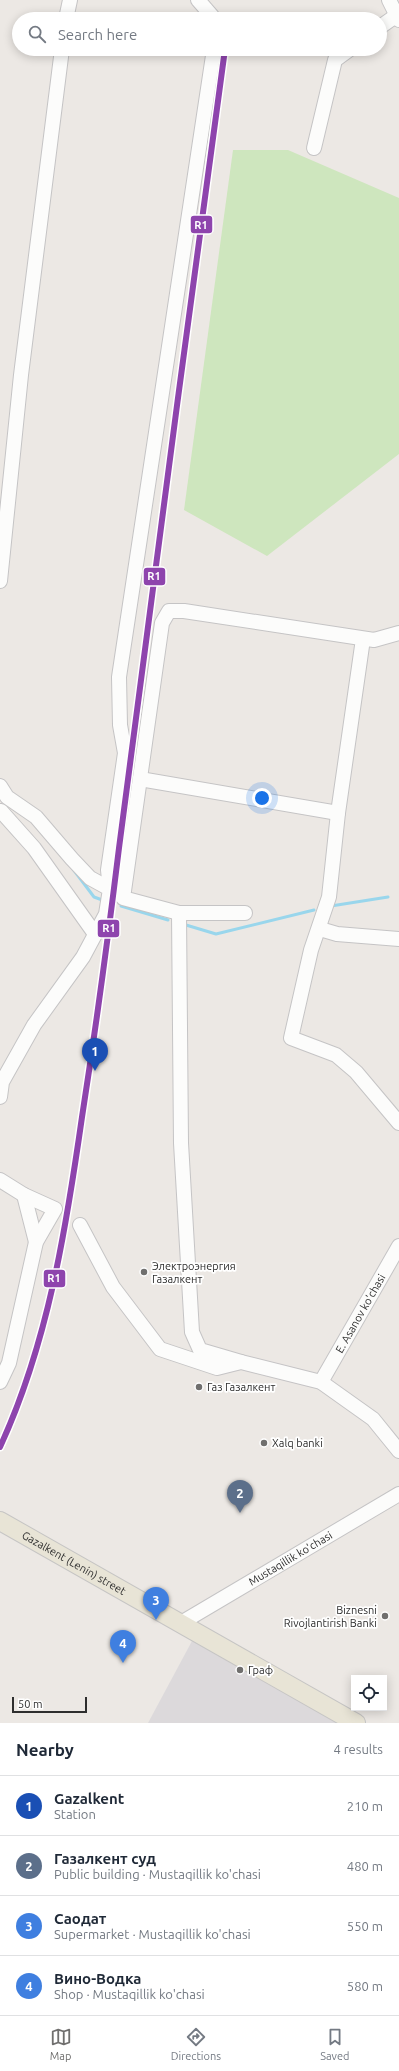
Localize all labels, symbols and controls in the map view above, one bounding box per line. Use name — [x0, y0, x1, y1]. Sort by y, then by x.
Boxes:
search box — [12, 12, 387, 56]
icon: search — [26, 23, 48, 45]
text: Search here — [58, 26, 137, 43]
line badge: R1 — [190, 215, 213, 234]
text: R1 — [194, 219, 208, 231]
line badge: R1 — [143, 567, 166, 586]
text: R1 — [147, 570, 161, 582]
your location — [252, 788, 272, 808]
line badge: R1 — [97, 919, 120, 938]
text: R1 — [102, 922, 116, 934]
pin: 1 — [82, 1038, 108, 1071]
place label: Электроэнергия Газалкент — [152, 1260, 236, 1285]
marker: Электроэнергия Газалкент — [139, 1267, 149, 1277]
line badge: R1 — [43, 1269, 66, 1288]
text: R1 — [47, 1272, 61, 1284]
street label: E. Asanov ko'chasi — [333, 1272, 388, 1355]
place label: Газ Газалкент — [207, 1381, 275, 1393]
marker: Газ Газалкент — [194, 1382, 204, 1392]
place label: Xalq banki — [272, 1437, 323, 1449]
marker: Xalq banki — [259, 1438, 269, 1448]
pin: 2 — [227, 1480, 253, 1513]
street label: Gazalkent (Lenin) street — [20, 1529, 128, 1597]
street label: Mustaqillik ko'chasi — [246, 1529, 334, 1588]
pin: 3 — [143, 1587, 169, 1620]
place label: Biznesni Rivojlantirish Banki — [284, 1604, 377, 1629]
marker: Biznesni Rivojlantirish Banki — [380, 1611, 390, 1621]
pin: 4 — [110, 1630, 136, 1663]
place label: Граф — [248, 1664, 273, 1676]
marker: Граф — [235, 1665, 245, 1675]
map controls — [351, 1675, 387, 1711]
button: locate — [351, 1675, 387, 1711]
scale bar — [12, 1695, 87, 1714]
text: 50 m — [18, 1698, 42, 1710]
text: Nearby — [16, 1740, 74, 1759]
text: 4 results — [333, 1742, 383, 1756]
text: Gazalkent — [54, 1790, 124, 1807]
text: 1 — [25, 1799, 33, 1813]
text: 210 m — [347, 1799, 383, 1813]
text: Station — [54, 1807, 96, 1821]
text: Газалкент суд — [54, 1850, 156, 1867]
text: 2 — [25, 1859, 33, 1873]
text: 480 m — [347, 1859, 383, 1873]
text: Public building · Mustaqillik ko'chasi — [54, 1867, 261, 1881]
text: Саодат — [54, 1910, 106, 1927]
text: 3 — [25, 1919, 33, 1933]
text: 550 m — [347, 1919, 383, 1933]
text: Supermarket · Mustaqillik ko'chasi — [54, 1927, 251, 1941]
text: Вино-Водка — [54, 1970, 141, 1987]
text: 4 — [25, 1979, 33, 1993]
text: 580 m — [347, 1979, 383, 1993]
text: Shop · Mustaqillik ko'chasi — [54, 1987, 205, 2001]
tab: Map — [50, 2026, 72, 2062]
tab: Directions — [171, 2026, 221, 2062]
tab: Saved — [320, 2026, 349, 2062]

